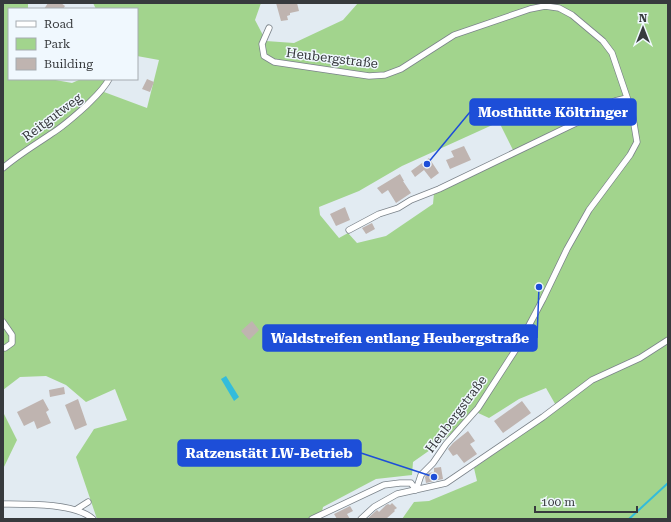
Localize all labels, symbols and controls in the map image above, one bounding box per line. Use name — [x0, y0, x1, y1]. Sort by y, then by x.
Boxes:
legend — [8, 8, 138, 80]
north arrow — [623, 8, 663, 48]
text: N — [639, 12, 648, 25]
text: Road — [44, 17, 74, 31]
text: Park — [44, 37, 71, 51]
street label: Heubergstraße — [285, 45, 379, 71]
text: Building — [44, 57, 93, 71]
street label: Reitgutweg — [19, 89, 85, 144]
callout: Mosthütte Költringer — [470, 99, 636, 125]
text: Mosthütte Költringer — [478, 104, 629, 120]
callout: Waldstreifen entlang Heubergstraße — [263, 325, 537, 351]
text: Waldstreifen entlang Heubergstraße — [271, 330, 529, 346]
street label: Heubergstraße — [422, 373, 490, 455]
callout: Ratzenstätt LW-Betrieb — [178, 440, 361, 466]
text: Ratzenstätt LW-Betrieb — [185, 445, 353, 461]
scale bar — [535, 488, 637, 514]
text: 100 m — [541, 495, 575, 509]

